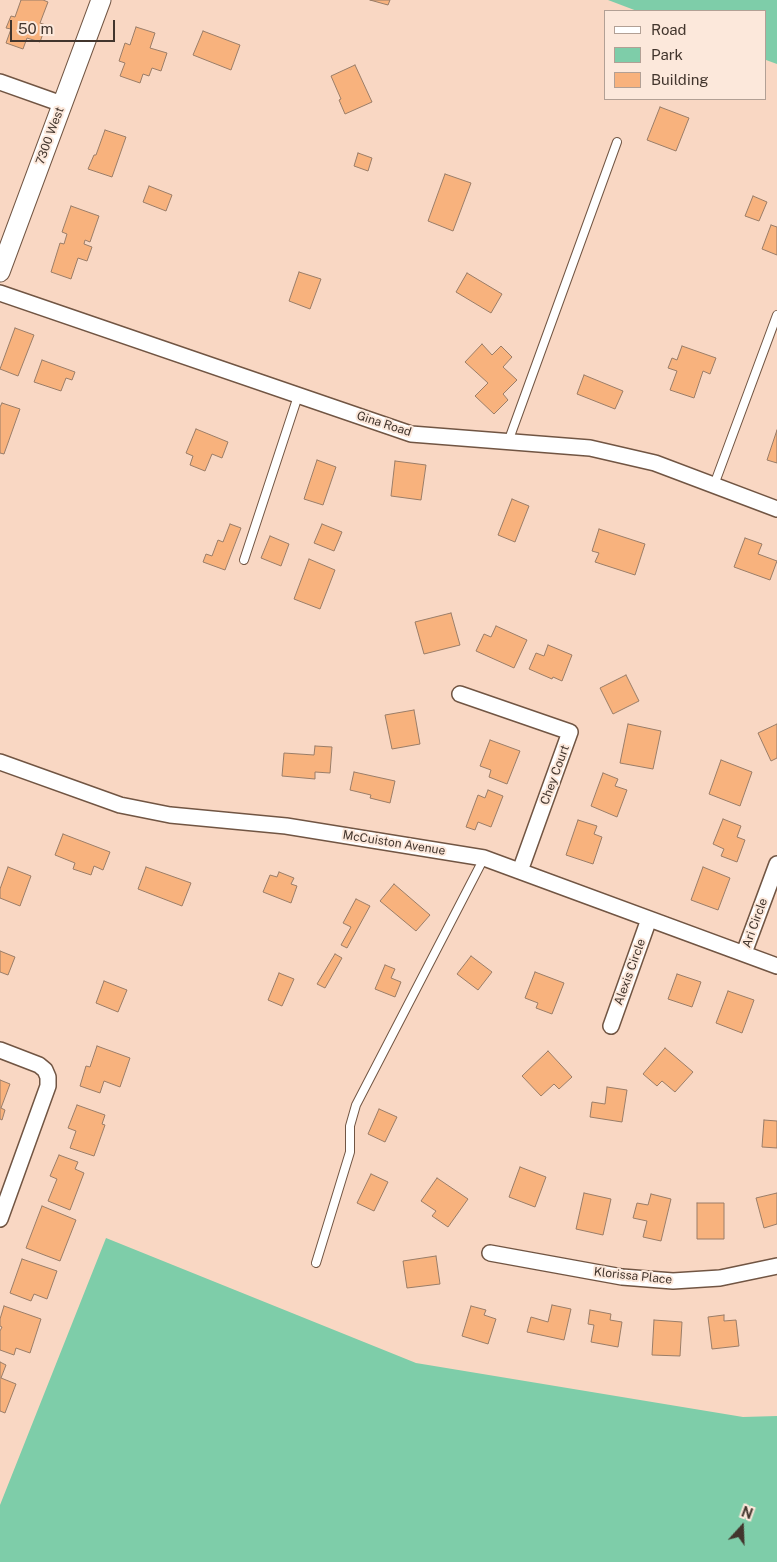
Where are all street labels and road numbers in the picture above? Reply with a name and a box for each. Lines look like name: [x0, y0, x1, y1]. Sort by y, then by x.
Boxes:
street label: 7300 West: [33, 105, 67, 167]
street label: Gina Road: [355, 408, 413, 440]
street label: Chey Court: [538, 743, 572, 807]
street label: McCuiston Avenue: [342, 828, 446, 858]
street label: Ari Circle: [739, 896, 771, 950]
street label: Alexis Circle: [611, 937, 649, 1007]
street label: Klorissa Place: [593, 1265, 673, 1287]

